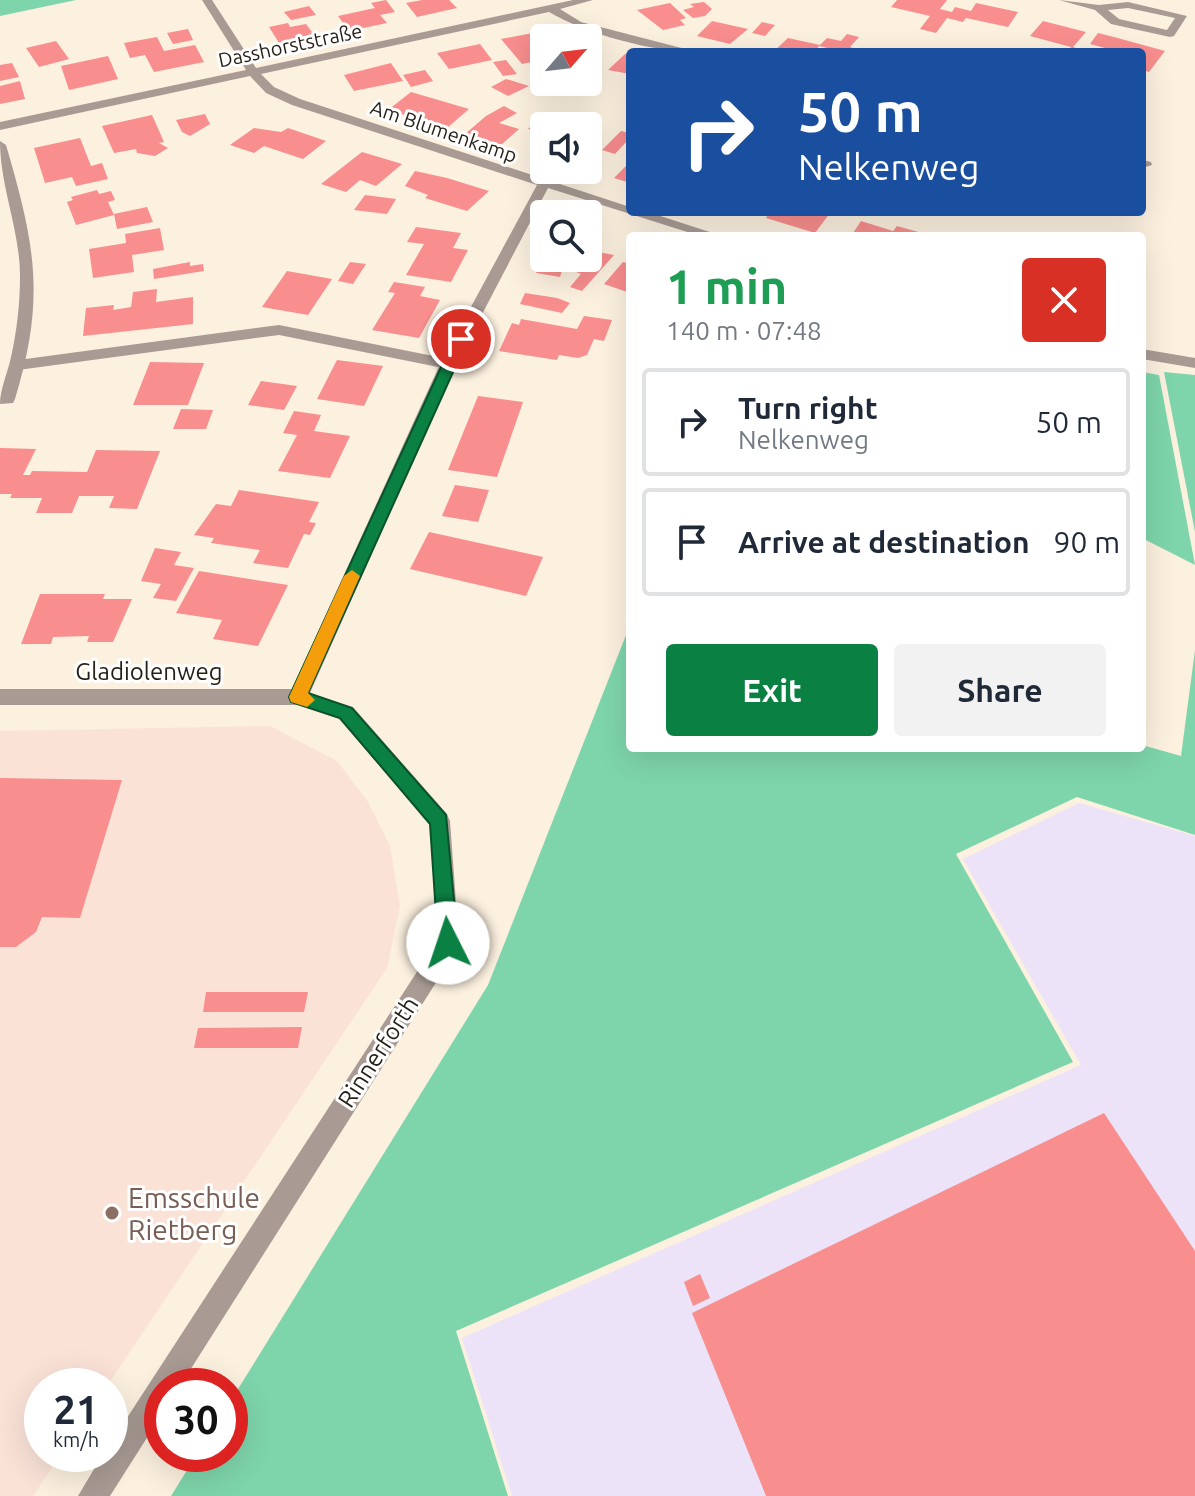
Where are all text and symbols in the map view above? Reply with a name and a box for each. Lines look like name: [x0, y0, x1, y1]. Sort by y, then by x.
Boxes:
street label: Dasshorststraße: [216, 19, 364, 71]
north arrow: [530, 24, 602, 96]
map controls: [530, 24, 602, 272]
icon: right: [666, 80, 770, 184]
text: 50 m: [798, 80, 923, 143]
street label: Am Blumenkamp: [368, 95, 520, 167]
button: sound: [530, 112, 602, 184]
text: Nelkenweg: [798, 146, 979, 187]
button: search: [530, 200, 602, 272]
button: close: [1022, 258, 1106, 342]
text: 1 min: [666, 259, 787, 313]
pin: [427, 305, 495, 373]
text: 140 m · 07:48: [666, 316, 822, 345]
icon: arrive: [439, 317, 483, 361]
text: Turn right: [738, 391, 878, 425]
icon: right: [670, 400, 714, 444]
text: 50 m: [1035, 405, 1102, 439]
text: Nelkenweg: [738, 425, 869, 454]
icon: arrive: [670, 520, 714, 564]
text: Arrive at destination: [738, 525, 1030, 559]
text: 90 m: [1054, 525, 1120, 559]
button: Exit: [666, 644, 878, 736]
button: Share: [894, 644, 1106, 736]
street label: Gladiolenweg: [75, 658, 223, 685]
position arrow: [406, 901, 490, 985]
street label: Rinnerforth: [332, 992, 424, 1112]
place label: Emsschule Rietberg: [128, 1182, 260, 1245]
marker: Emsschule Rietberg: [103, 1204, 121, 1222]
speed limit sign: 30: [144, 1368, 248, 1472]
text: 21: [53, 1387, 99, 1432]
text: km/h: [53, 1428, 99, 1451]

